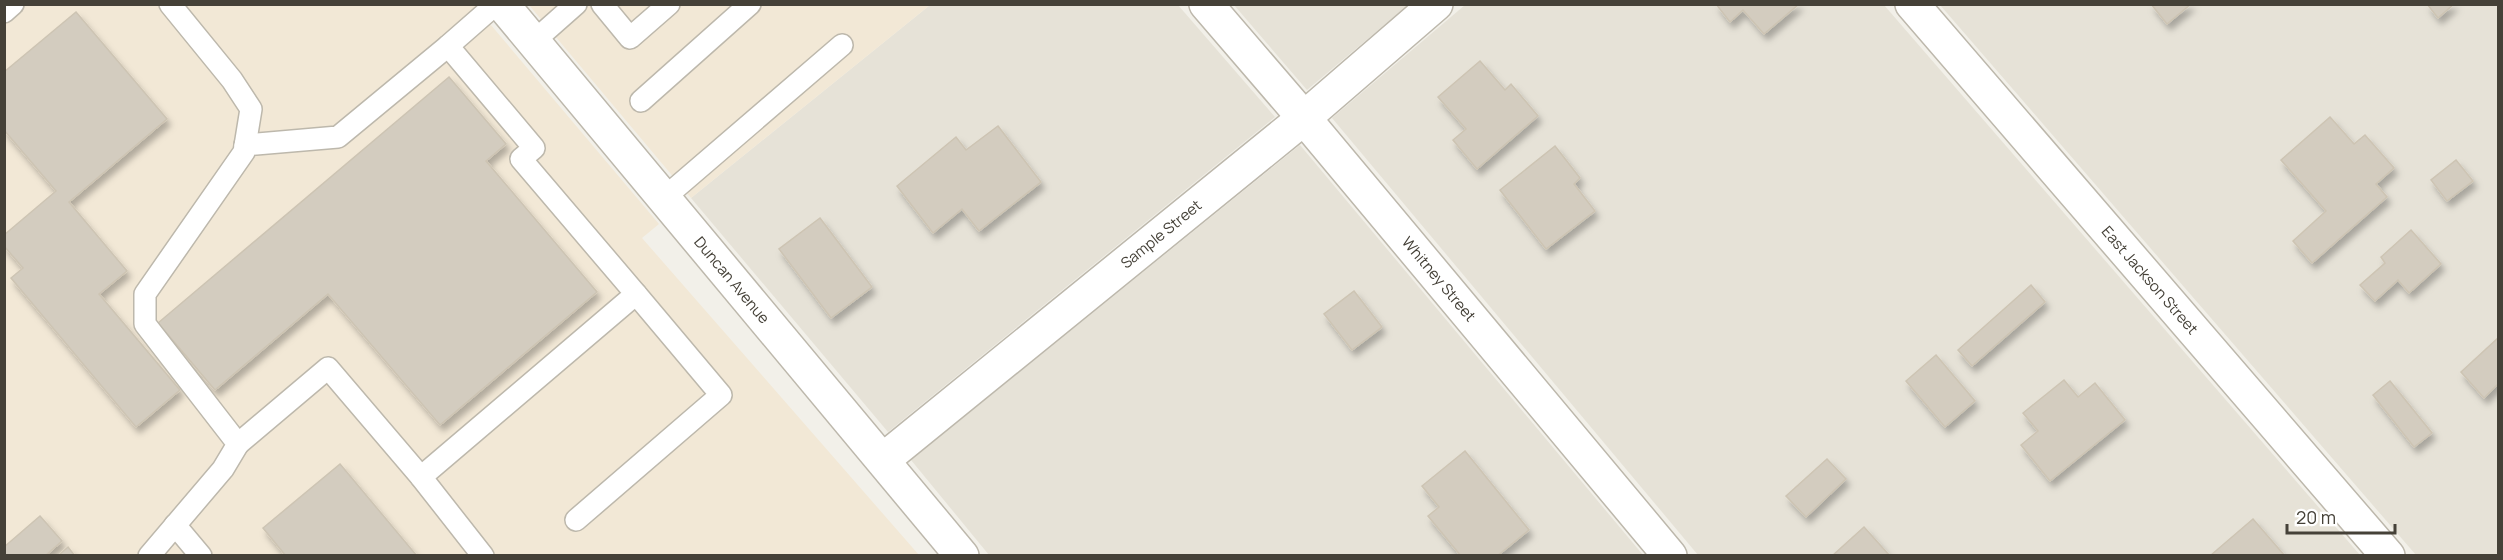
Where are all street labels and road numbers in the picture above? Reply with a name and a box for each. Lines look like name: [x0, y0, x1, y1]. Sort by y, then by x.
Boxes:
street label: Sample Street: [1116, 195, 1206, 273]
street label: East Jackson Street: [2097, 221, 2203, 339]
street label: Duncan Avenue: [689, 232, 775, 328]
street label: Whitney Street: [1397, 232, 1481, 326]

